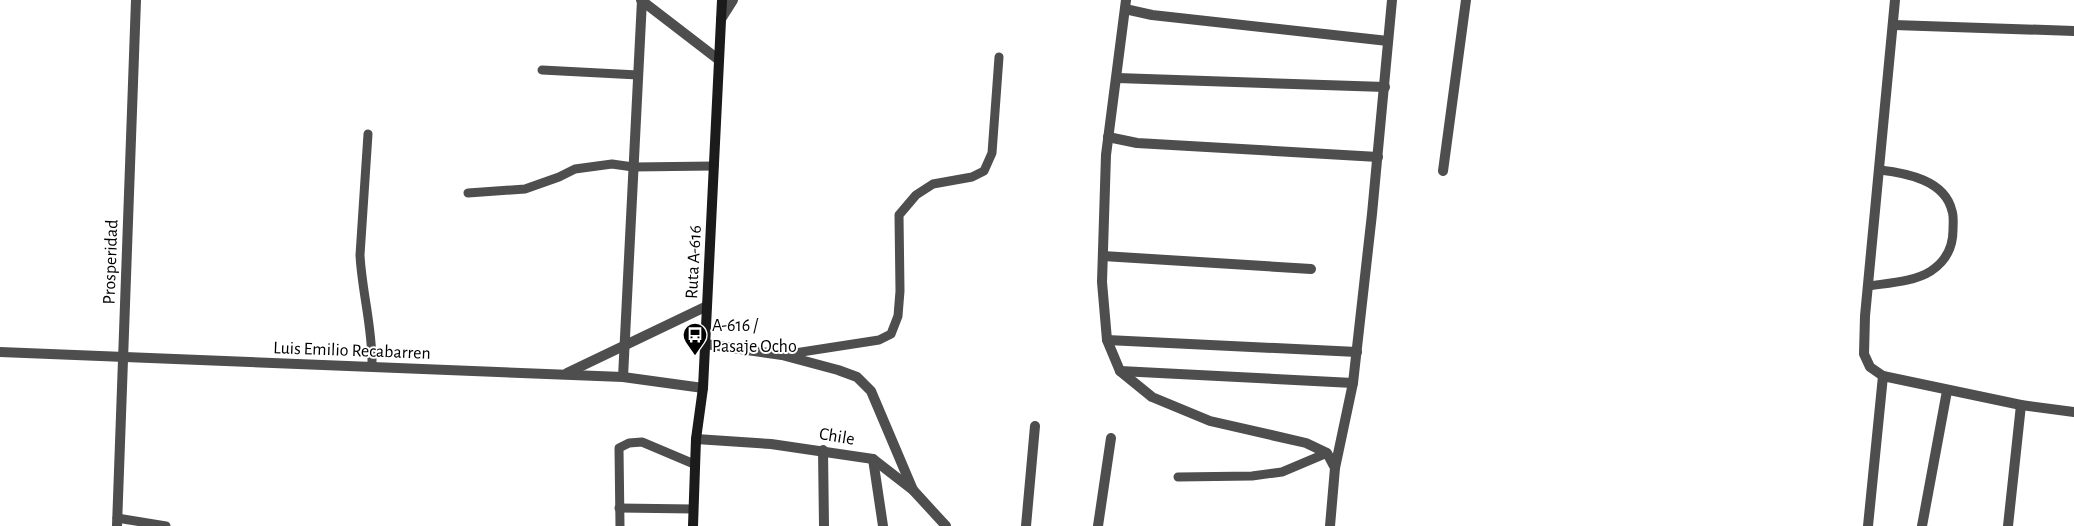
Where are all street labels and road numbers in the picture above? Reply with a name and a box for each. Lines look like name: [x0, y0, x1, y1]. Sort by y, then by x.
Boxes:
street label: Prosperidad: [101, 219, 121, 305]
street label: Ruta A-616: [683, 225, 705, 299]
street label: Luis Emilio Recabarren: [273, 339, 431, 363]
street label: Chile: [818, 425, 856, 449]

